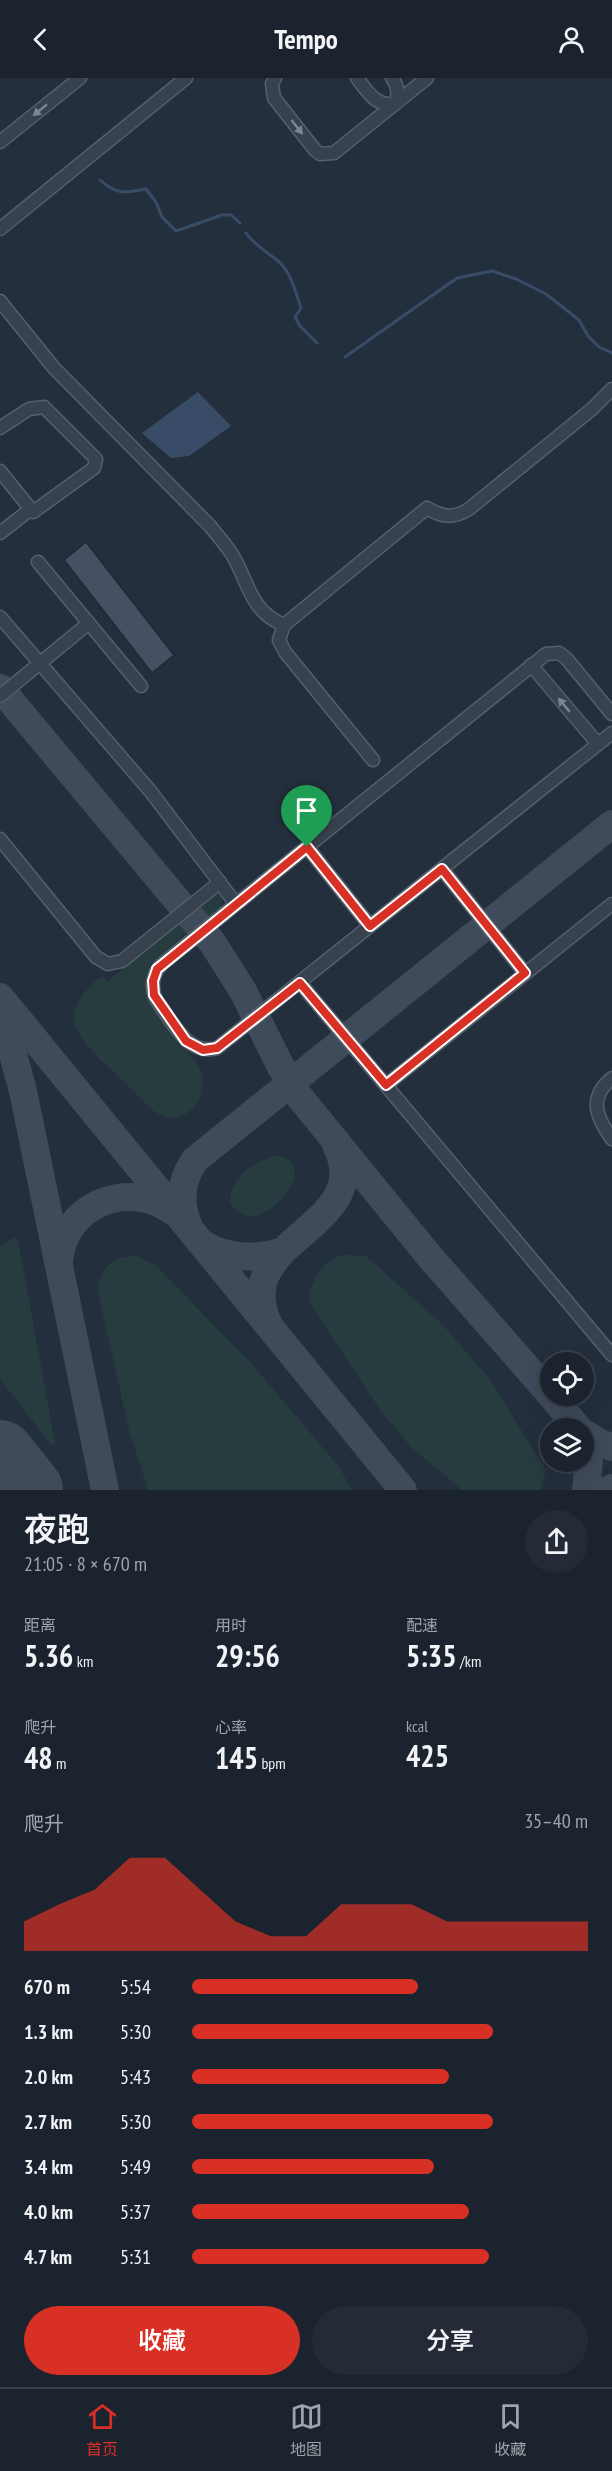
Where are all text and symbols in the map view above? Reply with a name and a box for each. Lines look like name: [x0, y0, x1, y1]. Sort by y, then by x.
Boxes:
text: Tempo: [274, 22, 338, 56]
icon: back: [24, 23, 57, 56]
icon: person: [555, 23, 588, 56]
one-way arrow: [32, 104, 48, 117]
one-way arrow: [291, 119, 304, 135]
one-way arrow: [558, 697, 571, 713]
pin: [281, 785, 332, 847]
icon: arrive: [290, 794, 323, 827]
map controls: [540, 1352, 594, 1472]
button: locate: [540, 1352, 594, 1406]
button: layers: [540, 1418, 594, 1472]
text: 夜跑: [24, 1507, 90, 1550]
button: share: [525, 1510, 588, 1573]
text: 21:05 · 8 × 670 m: [24, 1551, 147, 1577]
text: 距离: [24, 1615, 56, 1635]
text: 用时: [215, 1615, 247, 1635]
text: 配速: [406, 1615, 438, 1635]
text: 5.36: [24, 1636, 73, 1675]
text: 29:56: [215, 1636, 280, 1675]
text: 5:35: [406, 1636, 457, 1675]
text: km: [73, 1651, 93, 1671]
text: /km: [457, 1651, 481, 1671]
text: kcal: [406, 1716, 428, 1736]
text: 爬升: [24, 1717, 56, 1737]
text: 心率: [215, 1717, 247, 1737]
text: 425: [406, 1736, 449, 1775]
text: 48: [24, 1738, 53, 1777]
text: 145: [215, 1738, 258, 1777]
text: m: [53, 1753, 67, 1773]
text: bpm: [258, 1753, 286, 1773]
text: 35–40 m: [524, 1808, 588, 1834]
text: 爬升: [24, 1811, 64, 1837]
text: 670 m: [24, 1974, 70, 2000]
text: 5:54: [120, 1974, 151, 2000]
text: 1.3 km: [24, 2019, 73, 2045]
text: 5:30: [120, 2019, 151, 2045]
text: 2.0 km: [24, 2064, 73, 2090]
text: 5:43: [120, 2064, 151, 2090]
text: 2.7 km: [24, 2109, 72, 2135]
text: 5:30: [120, 2109, 151, 2135]
text: 3.4 km: [24, 2154, 73, 2180]
text: 5:49: [120, 2154, 151, 2180]
text: 4.0 km: [24, 2199, 73, 2225]
text: 5:37: [120, 2199, 151, 2225]
text: 4.7 km: [24, 2244, 72, 2270]
text: 5:31: [120, 2244, 151, 2270]
button: 收藏: [24, 2306, 300, 2375]
button: 分享: [312, 2306, 588, 2375]
tab: 首页: [86, 2400, 119, 2460]
tab: 地图: [290, 2400, 323, 2460]
tab: 收藏: [494, 2400, 527, 2460]

